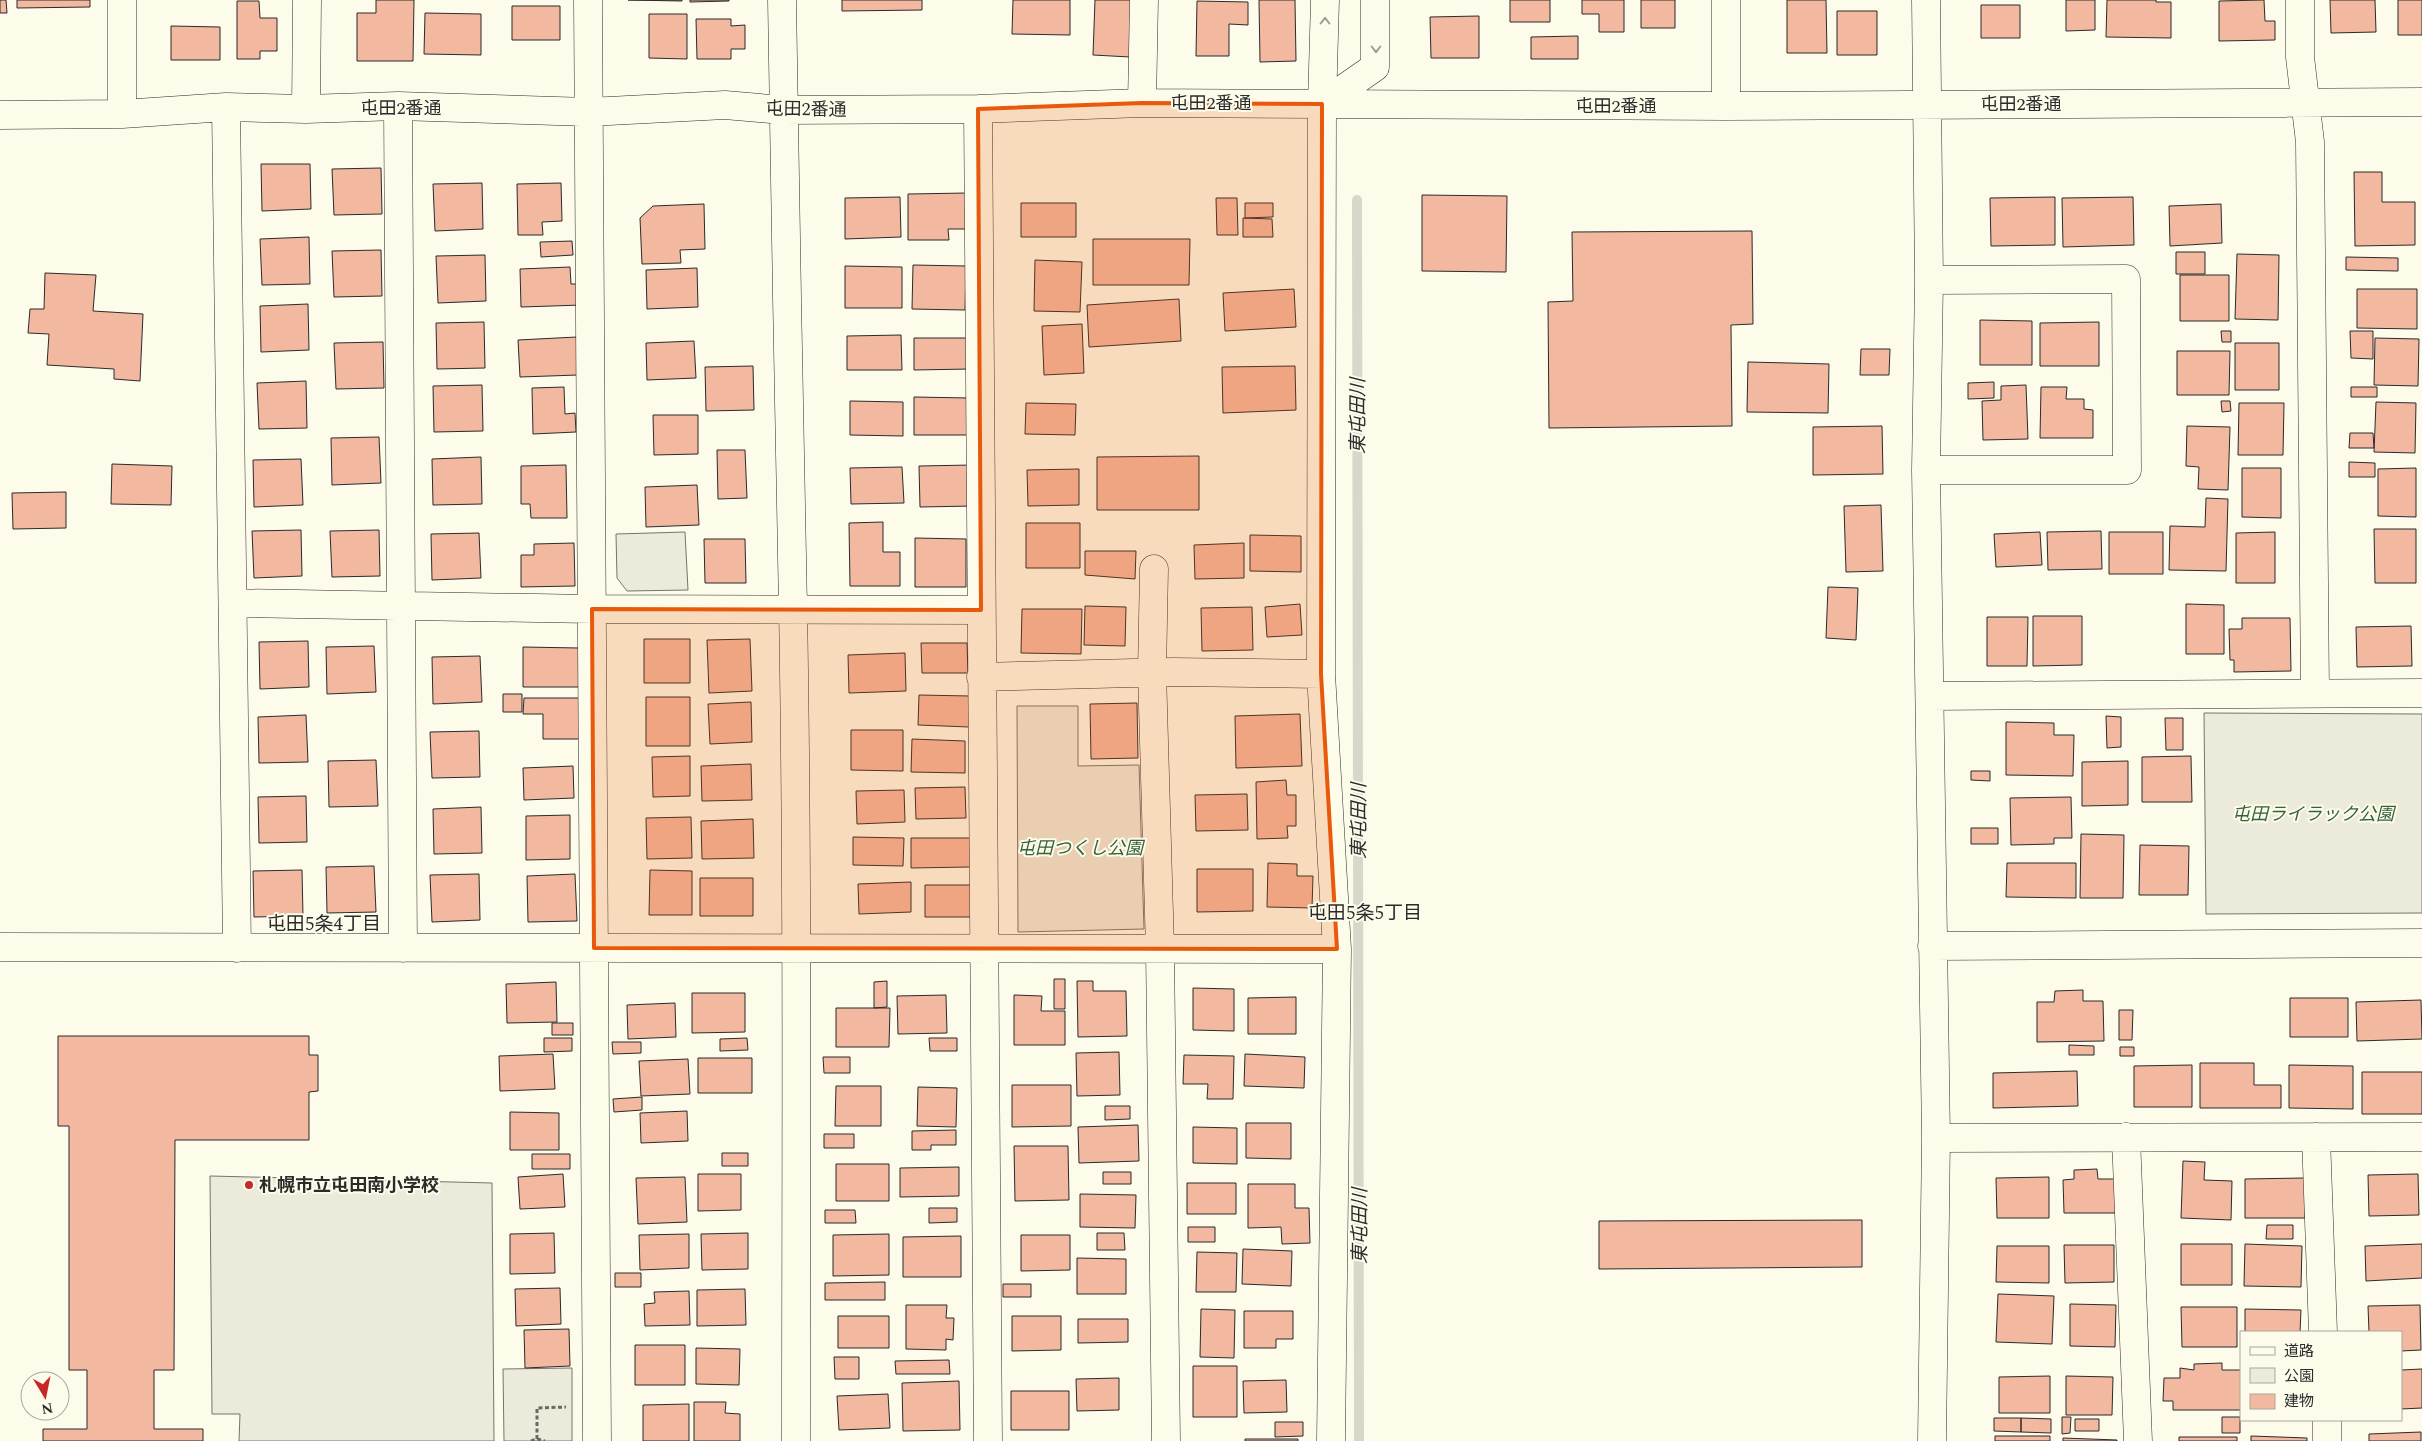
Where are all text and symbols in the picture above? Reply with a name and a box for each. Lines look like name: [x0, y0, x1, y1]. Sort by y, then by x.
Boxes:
one-way arrow: [1320, 16, 1330, 24]
one-way arrow: [1371, 45, 1381, 53]
street label: 屯田2番通: [1171, 90, 1252, 117]
street label: 屯田2番通: [1981, 91, 2062, 118]
street label: 屯田2番通: [1576, 93, 1657, 120]
street label: 屯田2番通: [361, 95, 442, 122]
street label: 屯田2番通: [765, 95, 847, 124]
water label: 東屯田川: [1344, 376, 1373, 454]
water label: 東屯田川: [1345, 781, 1374, 859]
park label: 屯田ライラック公園: [2232, 801, 2397, 828]
park label: 屯田つくし公園: [1017, 835, 1146, 862]
district label: 屯田5条5丁目: [1308, 899, 1422, 928]
district label: 屯田5条4丁目: [267, 910, 381, 939]
place label: 札幌市立屯田南小学校: [259, 1172, 439, 1199]
marker: 札幌市立屯田南小学校: [243, 1179, 255, 1191]
water label: 東屯田川: [1346, 1186, 1375, 1264]
legend: [2240, 1331, 2402, 1421]
text: 道路: [2284, 1340, 2314, 1363]
text: 公園: [2284, 1365, 2314, 1388]
north arrow: [20, 1371, 70, 1421]
text: 建物: [2284, 1390, 2314, 1413]
text: N: [40, 1397, 55, 1420]

